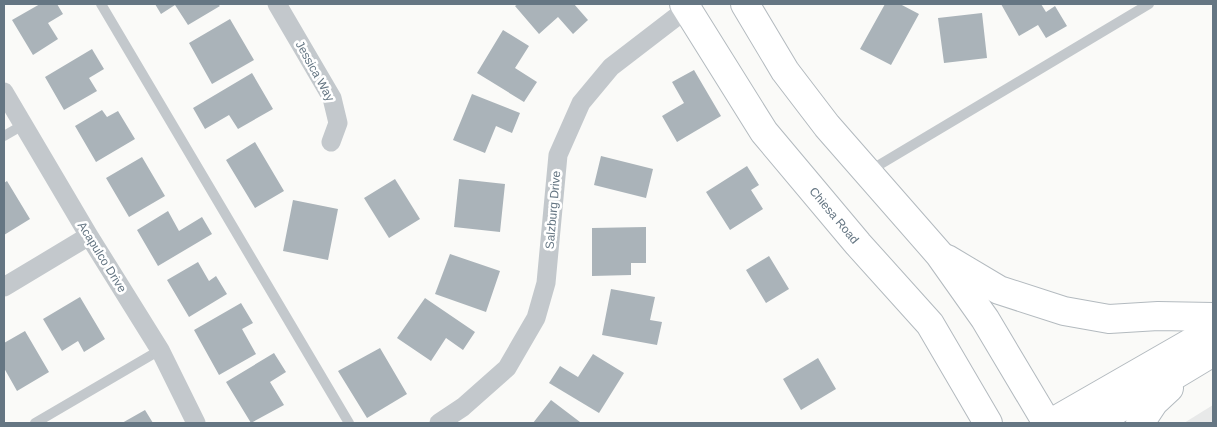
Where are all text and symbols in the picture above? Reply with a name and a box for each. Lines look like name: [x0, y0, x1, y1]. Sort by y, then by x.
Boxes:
street label: Jessica Way: [293, 38, 337, 104]
street label: Salzburg Drive: [543, 170, 563, 250]
street label: Chiesa Road: [806, 184, 862, 247]
street label: Acapulco Drive: [75, 219, 129, 295]

